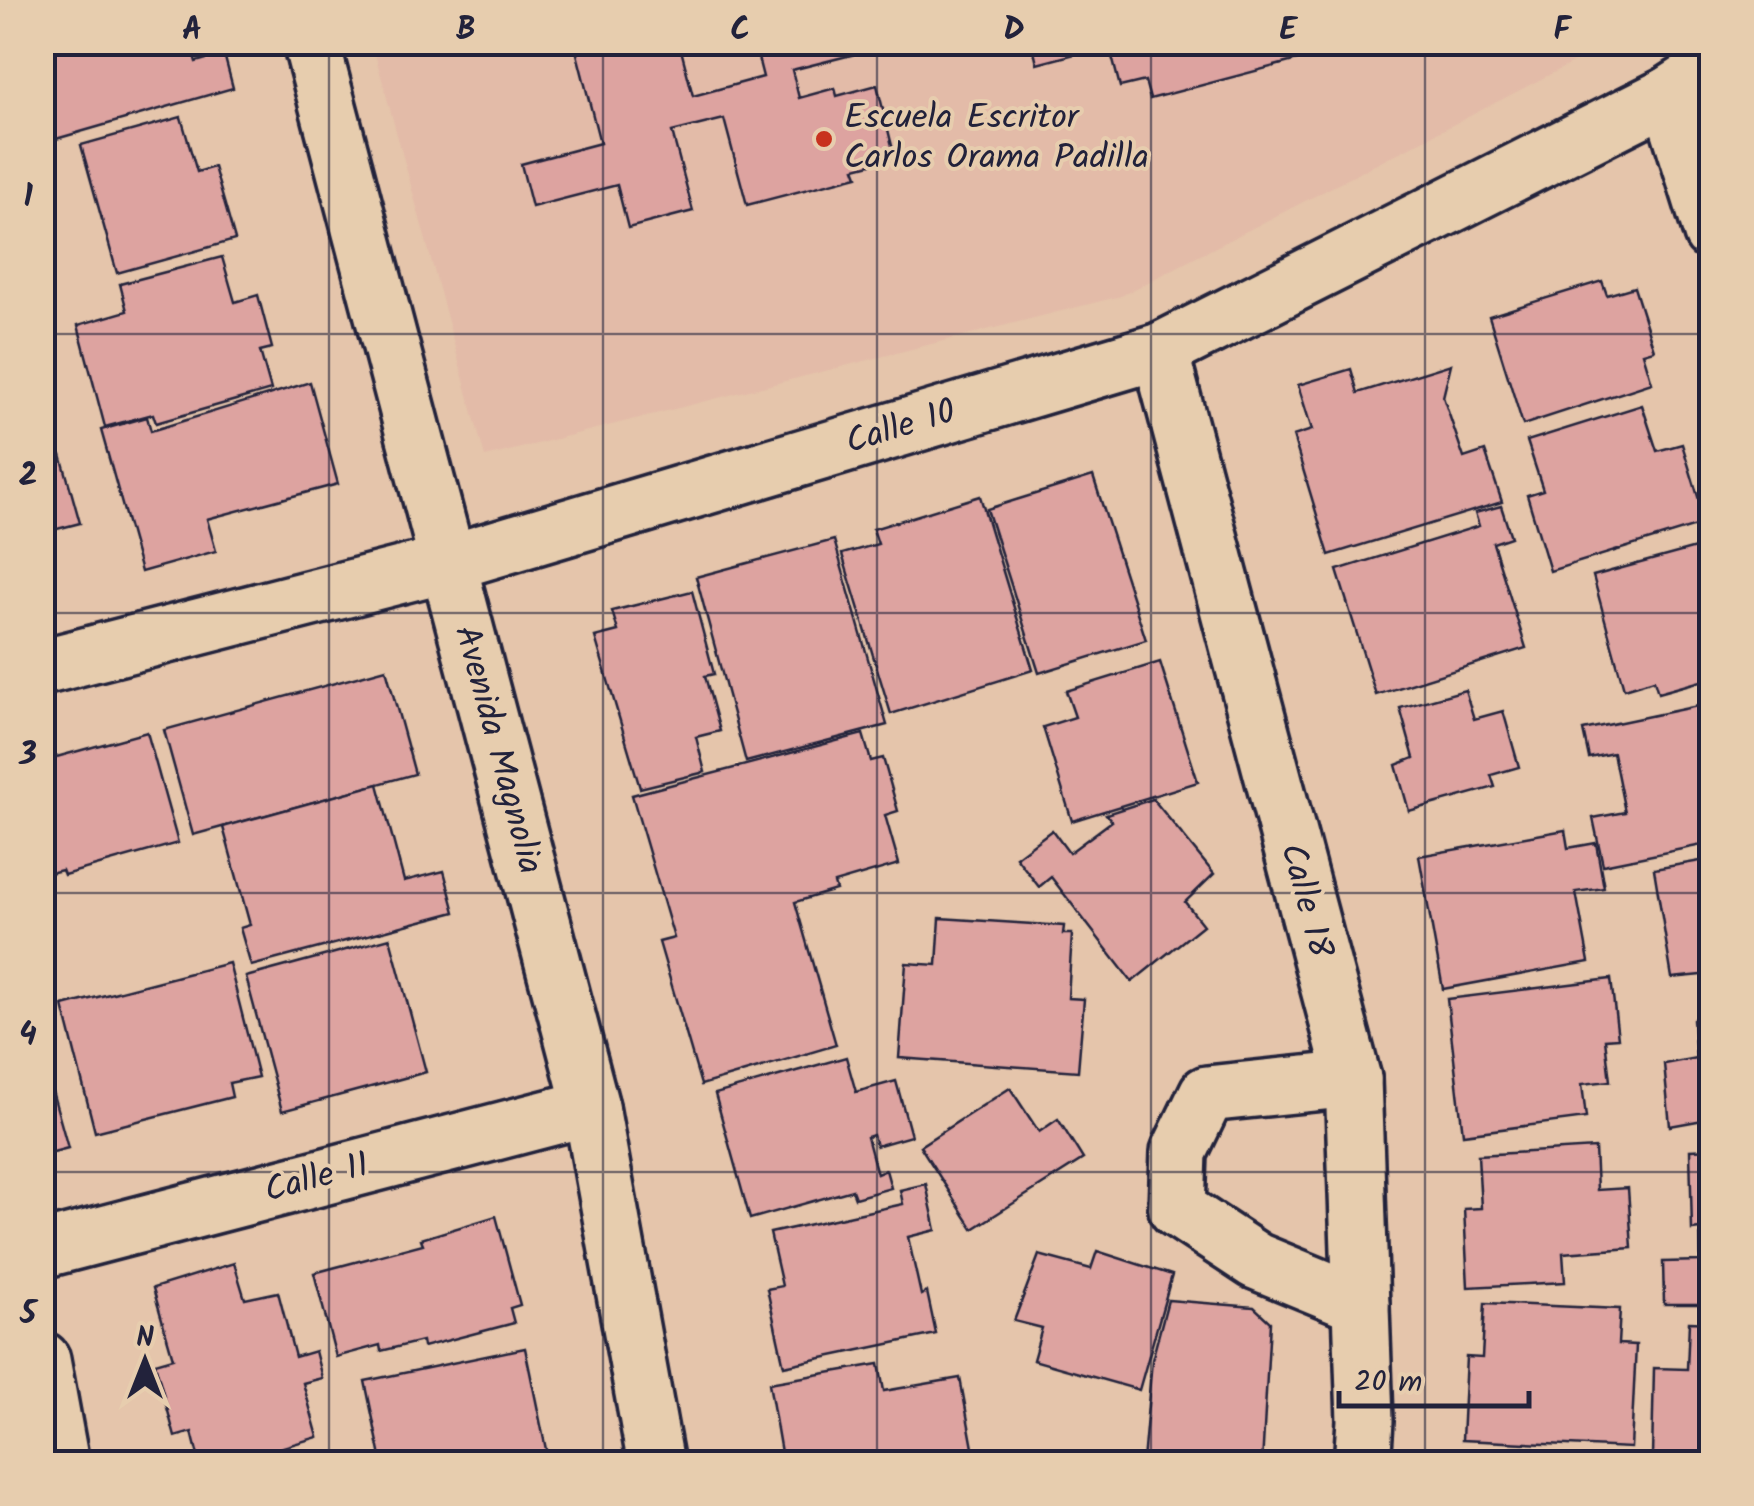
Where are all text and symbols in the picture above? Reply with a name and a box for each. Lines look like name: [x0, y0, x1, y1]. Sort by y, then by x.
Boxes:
text: A: [182, 5, 202, 56]
text: B: [456, 5, 476, 56]
text: C: [730, 5, 750, 56]
text: D: [1003, 5, 1025, 56]
text: E: [1279, 5, 1298, 56]
text: F: [1553, 5, 1572, 56]
place label: Escuela Escritor Carlos Orama Padilla: [844, 91, 1149, 187]
marker: Escuela Escritor Carlos Orama Padilla: [813, 128, 835, 150]
text: 1: [23, 172, 33, 223]
street label: Calle 10: [839, 385, 963, 471]
text: 2: [19, 451, 37, 502]
street label: Avenida Magnolia: [437, 620, 557, 880]
text: 3: [18, 730, 37, 781]
street label: Calle 18: [1263, 838, 1347, 965]
text: 4: [19, 1010, 37, 1061]
street label: Calle 11: [258, 1138, 376, 1220]
text: 5: [19, 1289, 39, 1340]
north arrow: [95, 1311, 195, 1411]
text: N: [136, 1316, 154, 1361]
scale bar: [1339, 1346, 1529, 1408]
text: 20 m: [1354, 1359, 1422, 1407]

